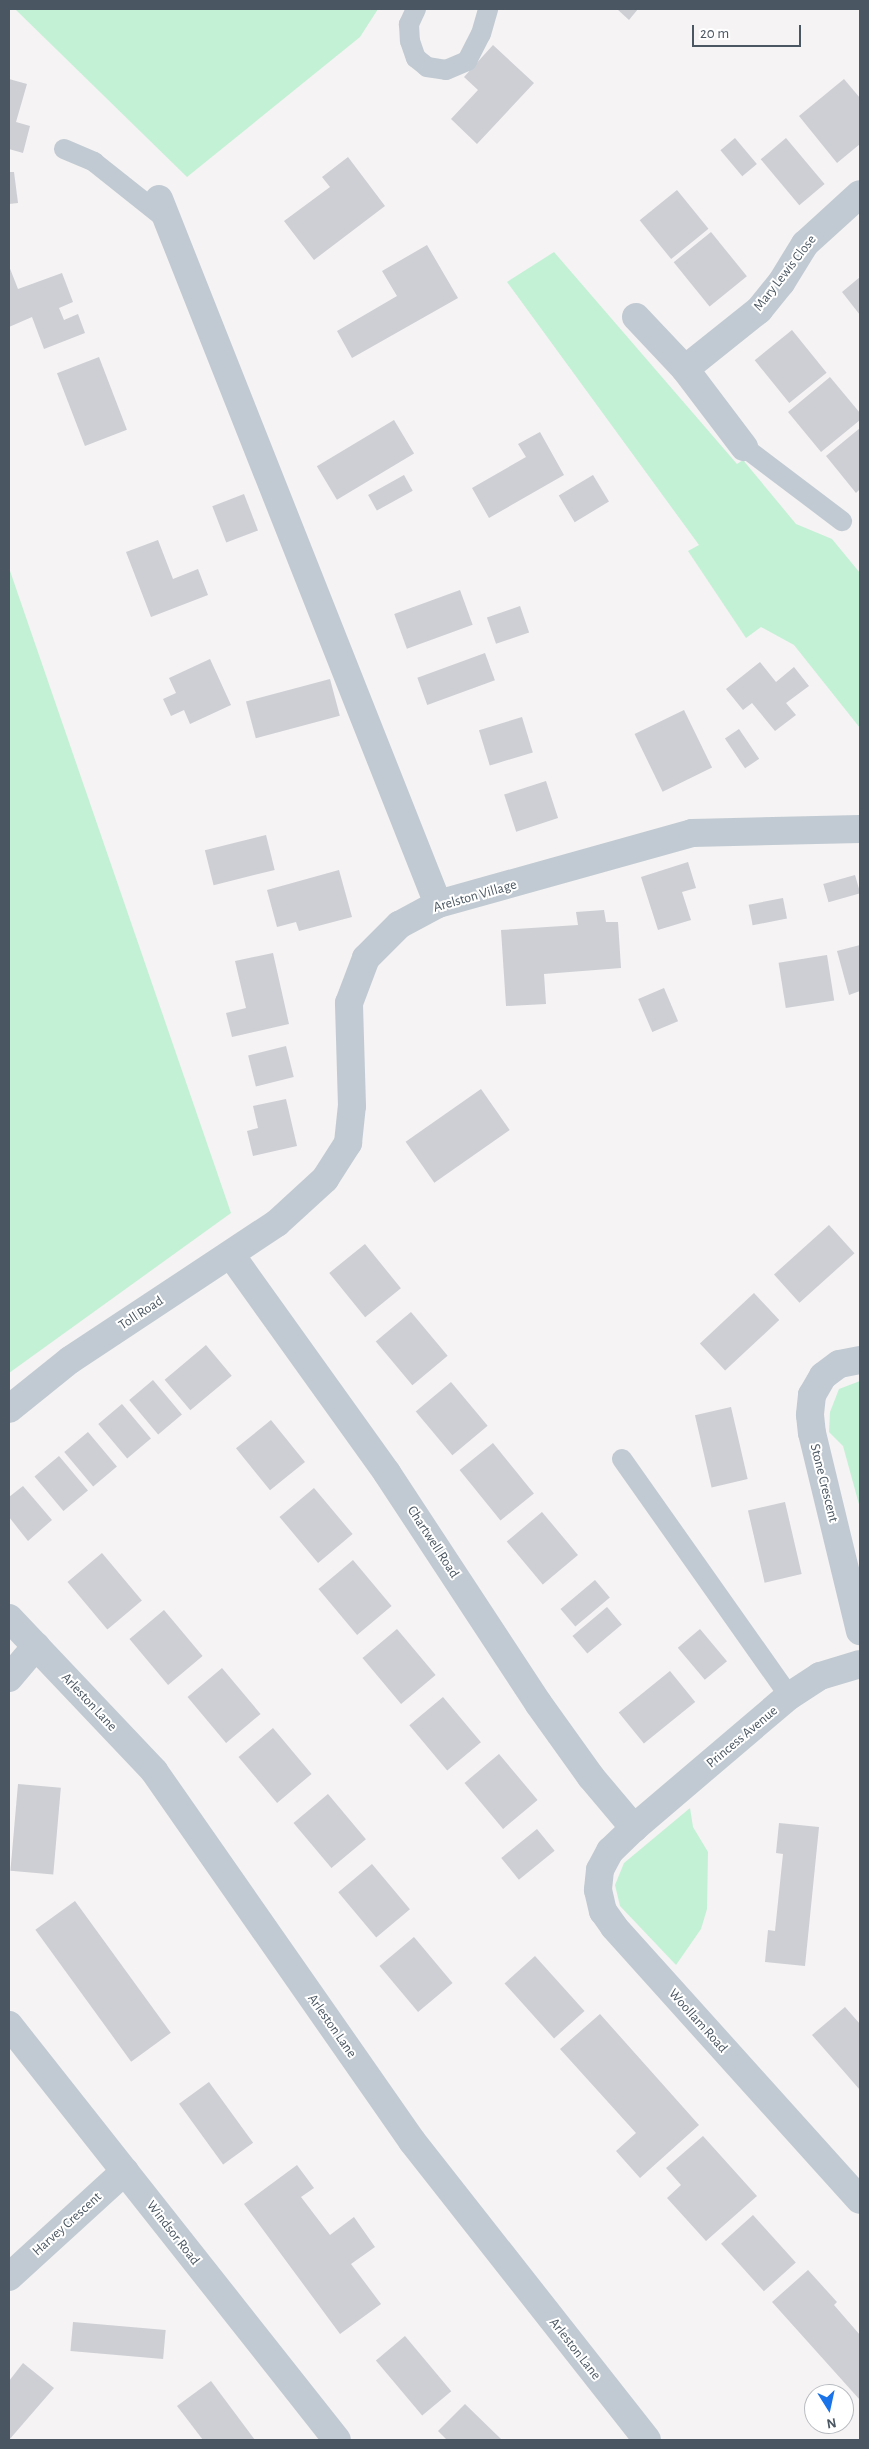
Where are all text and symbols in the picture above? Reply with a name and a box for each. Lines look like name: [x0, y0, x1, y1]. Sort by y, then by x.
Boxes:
scale bar: [694, 15, 803, 47]
text: 20 m: [700, 26, 729, 41]
street label: Mary Lewis Close: [750, 232, 820, 314]
street label: Arelston Village: [431, 876, 519, 916]
street label: Toll Road: [116, 1292, 166, 1334]
street label: Stone Crescent: [806, 1442, 842, 1524]
street label: Chartwell Road: [403, 1503, 463, 1581]
street label: Arleston Lane: [58, 1669, 120, 1735]
street label: Princess Avenue: [703, 1702, 781, 1772]
street label: Woollam Road: [665, 1986, 731, 2056]
street label: Arleston Lane: [304, 1991, 360, 2061]
street label: Harvey Crescent: [29, 2188, 105, 2260]
street label: Windsor Road: [143, 2198, 203, 2268]
street label: Arleston Lane: [546, 2315, 604, 2383]
north arrow: [804, 2384, 854, 2434]
text: N: [825, 2415, 837, 2431]

